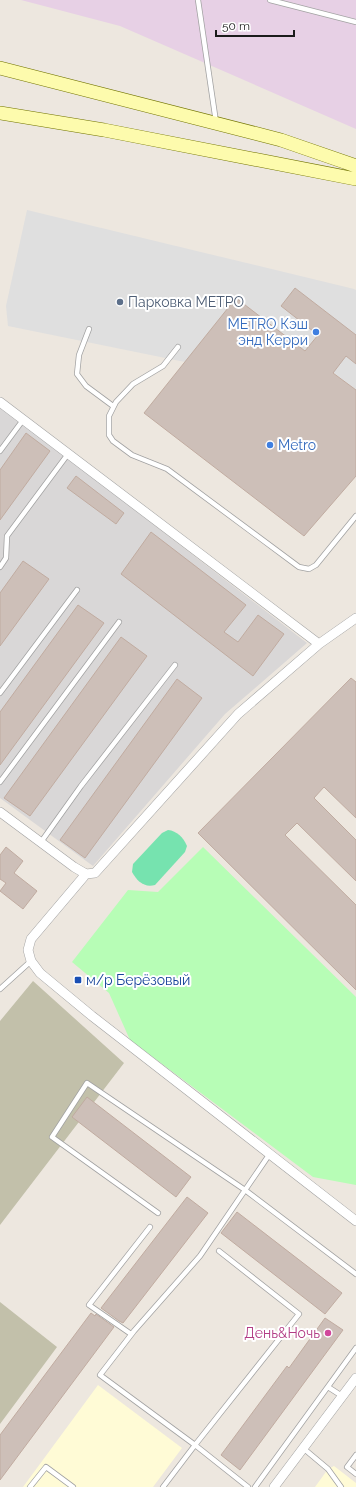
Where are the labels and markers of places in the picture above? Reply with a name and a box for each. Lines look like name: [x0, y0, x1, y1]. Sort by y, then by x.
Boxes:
place label: Парковка МЕТРО: [128, 294, 244, 310]
marker: Парковка МЕТРО: [115, 297, 125, 307]
place label: METRO Кэш энд Керри: [228, 316, 308, 348]
marker: METRO Кэш энд Керри: [311, 327, 321, 337]
place label: Metro: [278, 437, 316, 453]
marker: Metro: [265, 440, 275, 450]
place label: м/р Берёзовый: [86, 972, 190, 988]
marker: м/р Берёзовый: [73, 975, 83, 985]
place label: День&Ночь: [244, 1325, 320, 1341]
marker: День&Ночь: [323, 1328, 333, 1338]

